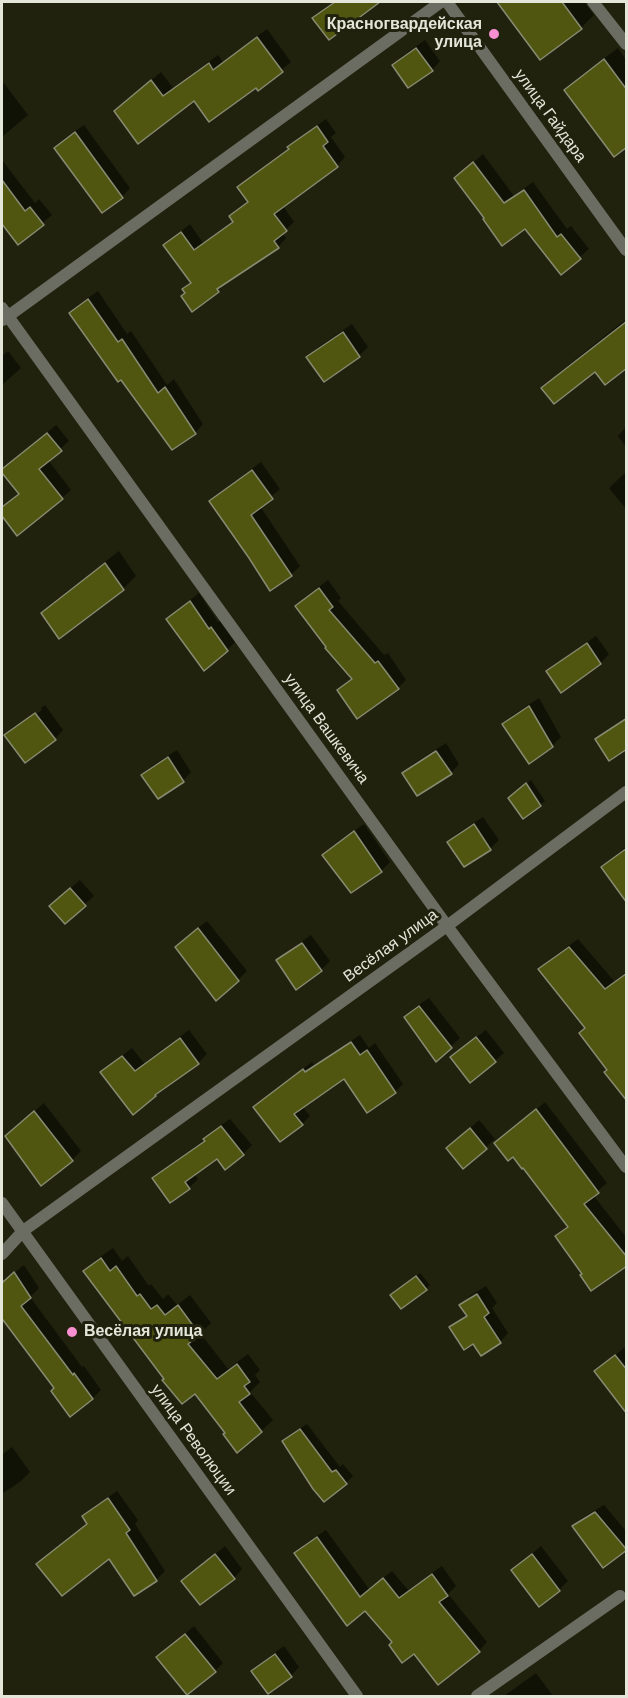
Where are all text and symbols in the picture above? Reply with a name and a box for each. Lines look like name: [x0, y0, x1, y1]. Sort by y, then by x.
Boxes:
place label: Красногвардейская улица: [327, 15, 482, 53]
marker: Красногвардейская улица: [487, 27, 501, 41]
street label: улица Гайдара: [510, 66, 590, 166]
street label: улица Вашкевича: [280, 670, 372, 788]
street label: Весёлая улица: [340, 905, 442, 987]
place label: Весёлая улица: [84, 1322, 202, 1342]
marker: Весёлая улица: [65, 1325, 79, 1339]
street label: улица Революции: [146, 1381, 240, 1499]

